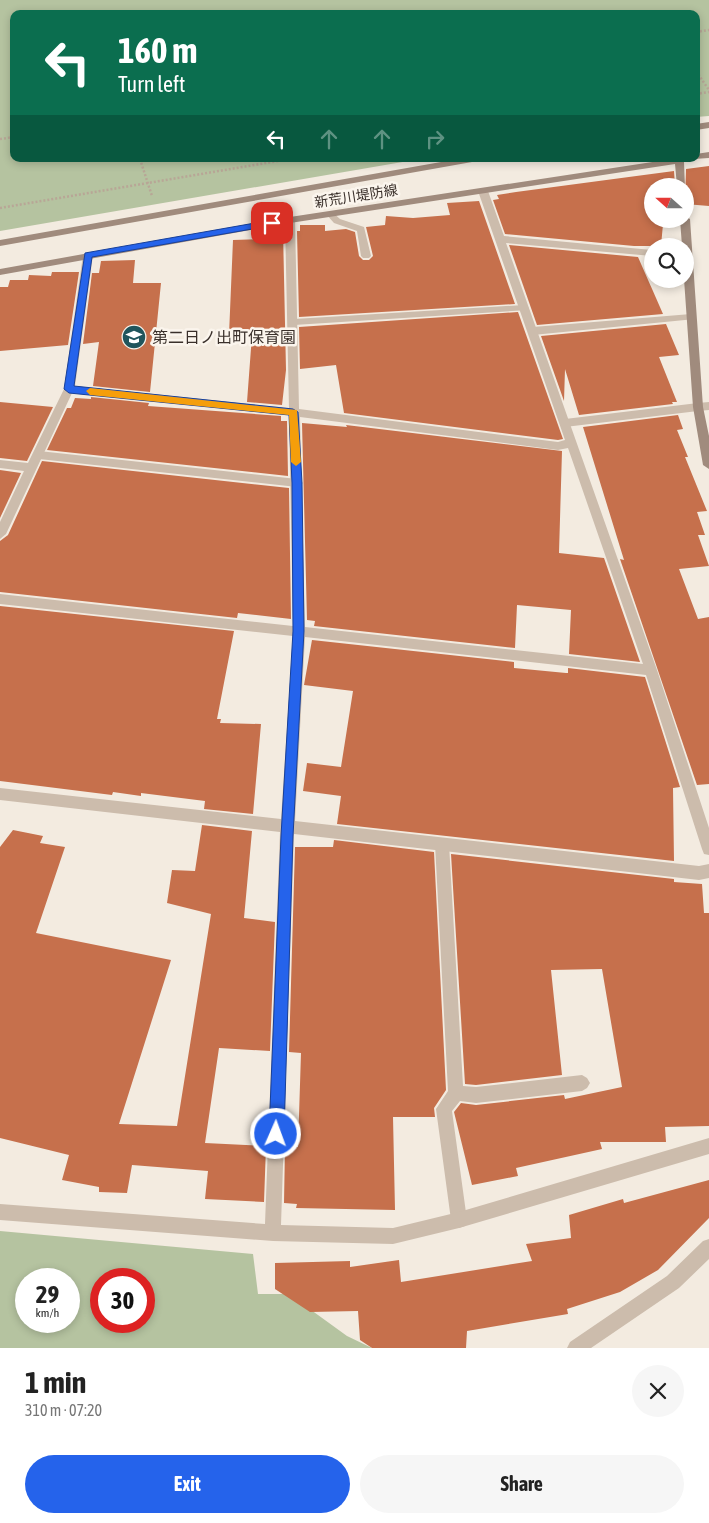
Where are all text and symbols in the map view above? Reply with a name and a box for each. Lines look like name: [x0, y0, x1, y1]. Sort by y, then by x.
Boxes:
icon: left: [35, 30, 100, 95]
text: 160 m: [118, 30, 197, 70]
text: Turn left: [118, 71, 185, 97]
icon: left: [262, 125, 290, 153]
icon: ahead: [315, 125, 343, 153]
icon: ahead: [368, 125, 396, 153]
icon: right: [421, 125, 449, 153]
north arrow: [644, 178, 694, 228]
map controls: [644, 178, 694, 288]
street label: 新荒川堤防線: [313, 182, 399, 210]
pin: [251, 202, 293, 244]
icon: arrive: [258, 209, 286, 237]
button: search: [644, 238, 694, 288]
school or university icon: 第二日ノ出町保育園: [121, 324, 147, 350]
place label: 第二日ノ出町保育園: [152, 328, 296, 346]
position arrow: [249, 1107, 301, 1159]
speed limit sign: 30: [90, 1268, 155, 1333]
text: 29: [36, 1280, 59, 1308]
text: km/h: [36, 1306, 59, 1320]
text: 1 min: [25, 1365, 86, 1399]
button: close: [632, 1365, 684, 1417]
text: 310 m · 07:20: [25, 1401, 102, 1419]
button: Exit: [25, 1455, 350, 1513]
button: Share: [360, 1455, 684, 1513]

